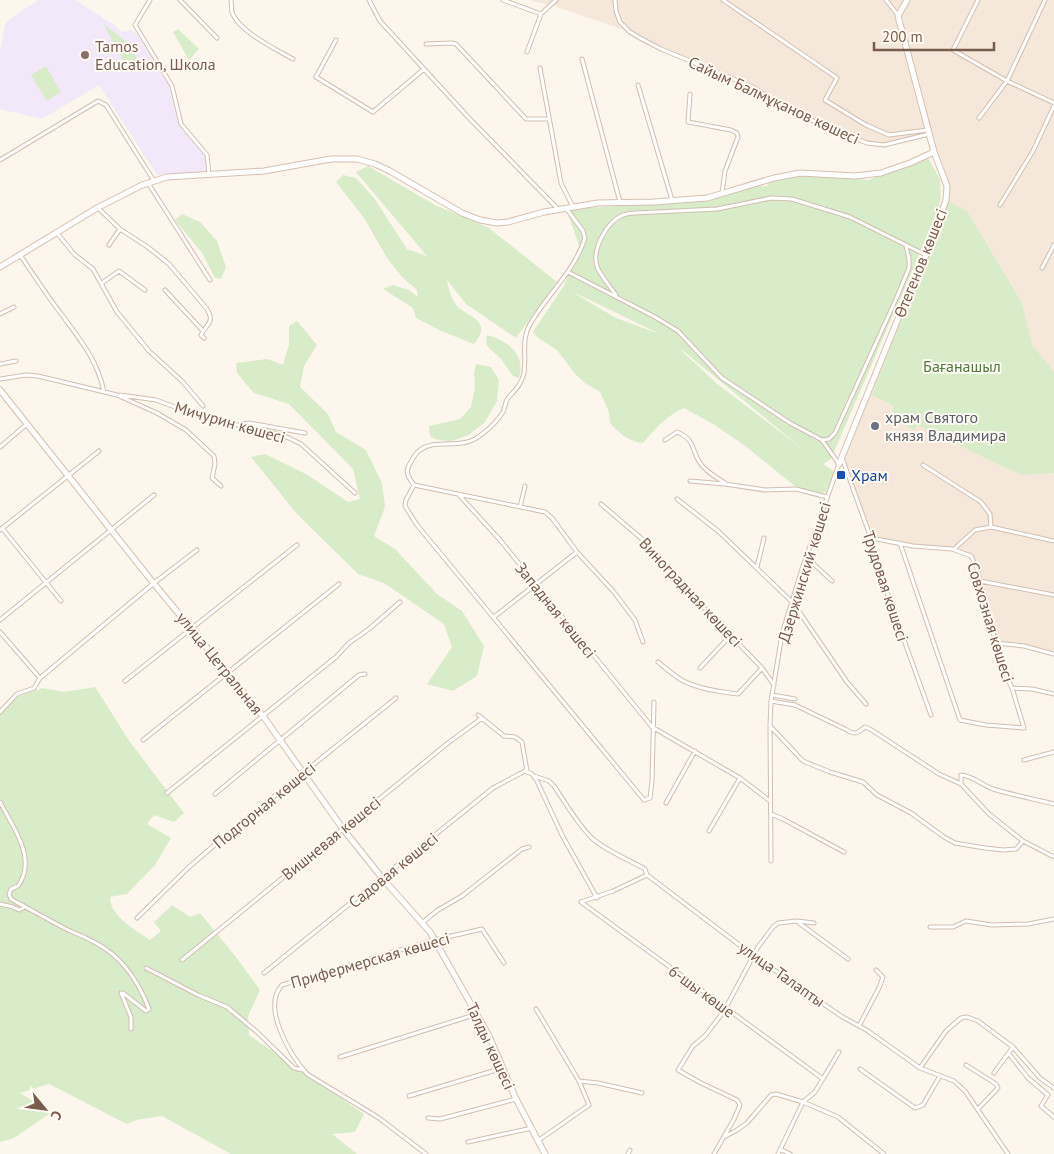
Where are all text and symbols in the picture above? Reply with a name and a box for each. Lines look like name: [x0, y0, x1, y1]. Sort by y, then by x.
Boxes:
scale bar: [874, 20, 994, 52]
text: 200 m: [882, 27, 923, 46]
place label: Tamos Education, Школа: [95, 36, 216, 74]
marker: Tamos Education, Школа: [79, 49, 91, 61]
street label: Сайым Балмұқанов көшесі: [685, 52, 863, 148]
street label: Өтегенов көшесі: [889, 206, 951, 320]
park label: Бағанашыл: [923, 356, 1001, 376]
street label: Мичурин көшесі: [172, 397, 288, 447]
place label: храм Святого князя Владимира: [885, 407, 1006, 445]
marker: храм Святого князя Владимира: [869, 420, 881, 432]
place label: Храм: [851, 465, 888, 485]
marker: Храм: [835, 469, 847, 481]
street label: Дзержинский көшесі: [773, 499, 835, 645]
street label: Трудовая көшесі: [859, 528, 913, 644]
street label: Виноградная көшесі: [635, 533, 747, 651]
street label: Западная көшесі: [511, 558, 601, 662]
street label: Совхозная көшесі: [963, 560, 1019, 684]
street label: улица Цетральная: [172, 608, 268, 718]
street label: Подгорная көшесі: [209, 757, 319, 853]
street label: Вишневая көшесі: [277, 792, 385, 884]
street label: Садовая көшесі: [344, 828, 442, 912]
street label: Прифермерская көшесі: [288, 928, 452, 992]
street label: улица Талапты: [735, 937, 829, 1011]
street label: 6-шы көше: [665, 960, 739, 1022]
street label: Талды көшесі: [462, 999, 520, 1093]
north arrow: [20, 1084, 70, 1134]
text: С: [47, 1108, 66, 1123]

